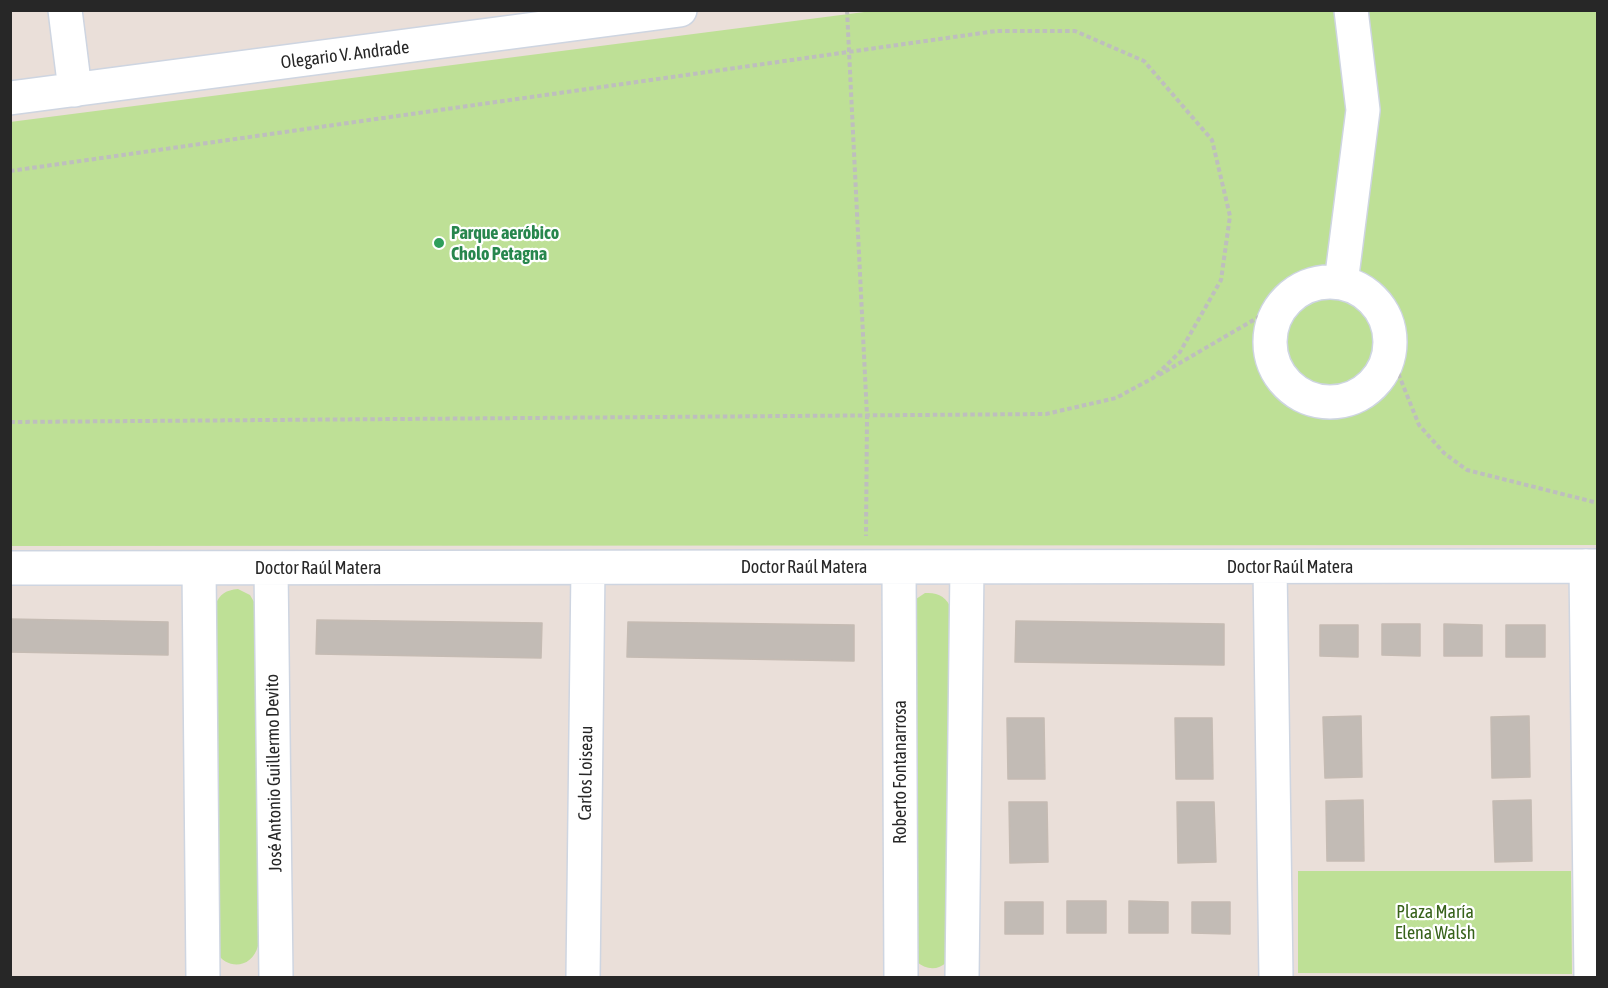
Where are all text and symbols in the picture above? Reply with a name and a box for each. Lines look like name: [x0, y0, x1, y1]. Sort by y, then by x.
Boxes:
street label: Olegario V. Andrade: [280, 36, 410, 74]
place label: Parque aeróbico Cholo Petagna: [451, 222, 559, 264]
marker: Parque aeróbico Cholo Petagna: [432, 236, 446, 250]
street label: Doctor Raúl Matera: [741, 556, 867, 578]
street label: Doctor Raúl Matera: [1227, 556, 1353, 578]
street label: Doctor Raúl Matera: [255, 557, 381, 579]
street label: José Antonio Guillermo Devito: [261, 674, 287, 872]
street label: Roberto Fontanarrosa: [889, 700, 911, 844]
street label: Carlos Loiseau: [574, 725, 598, 821]
park label: Plaza María Elena Walsh: [1395, 901, 1475, 944]

